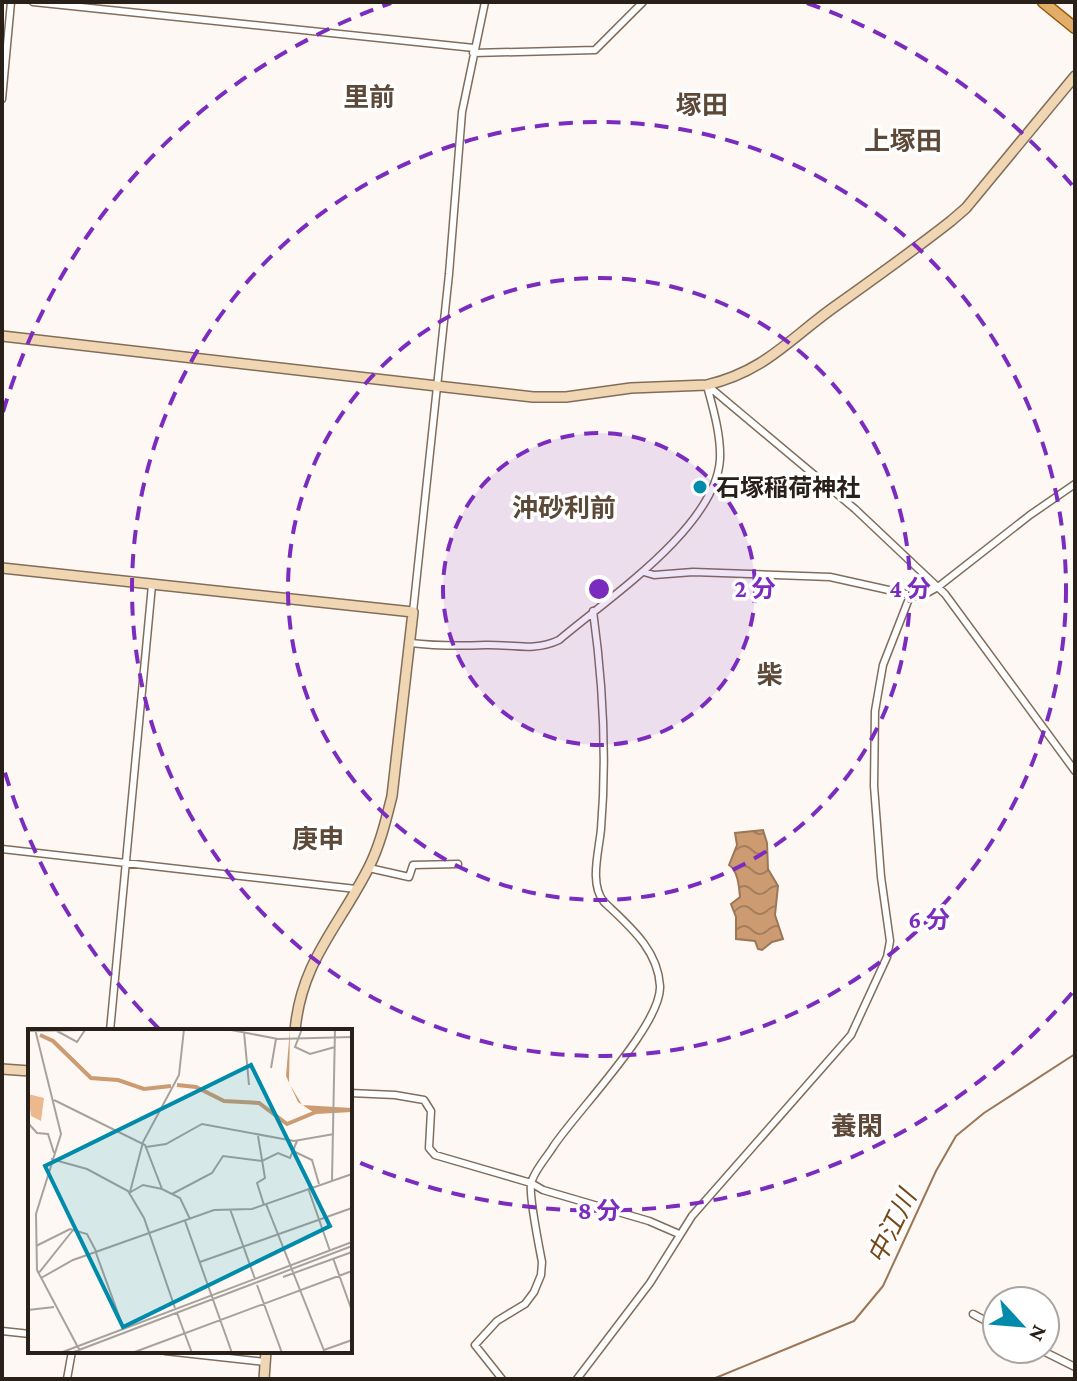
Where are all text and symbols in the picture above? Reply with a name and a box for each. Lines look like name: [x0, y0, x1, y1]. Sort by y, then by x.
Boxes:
district label: 里前: [343, 83, 395, 112]
district label: 塚田: [676, 91, 728, 120]
district label: 上塚田: [864, 127, 942, 156]
place label: 石塚稲荷神社: [716, 474, 860, 501]
marker: 石塚稲荷神社: [691, 478, 709, 496]
district label: 沖砂利前: [512, 494, 616, 523]
centre of rings: [585, 575, 613, 603]
text: 2 分: [735, 575, 775, 602]
text: 4 分: [889, 575, 931, 602]
district label: 柴: [757, 661, 783, 690]
district label: 庚申: [292, 825, 344, 854]
text: 6 分: [908, 906, 950, 933]
inset map: [28, 1029, 352, 1353]
district label: 養閑: [831, 1112, 883, 1141]
water label: 中江川: [862, 1183, 923, 1268]
text: 8 分: [578, 1197, 620, 1224]
north arrow: [981, 1285, 1061, 1365]
text: N: [1024, 1321, 1053, 1346]

